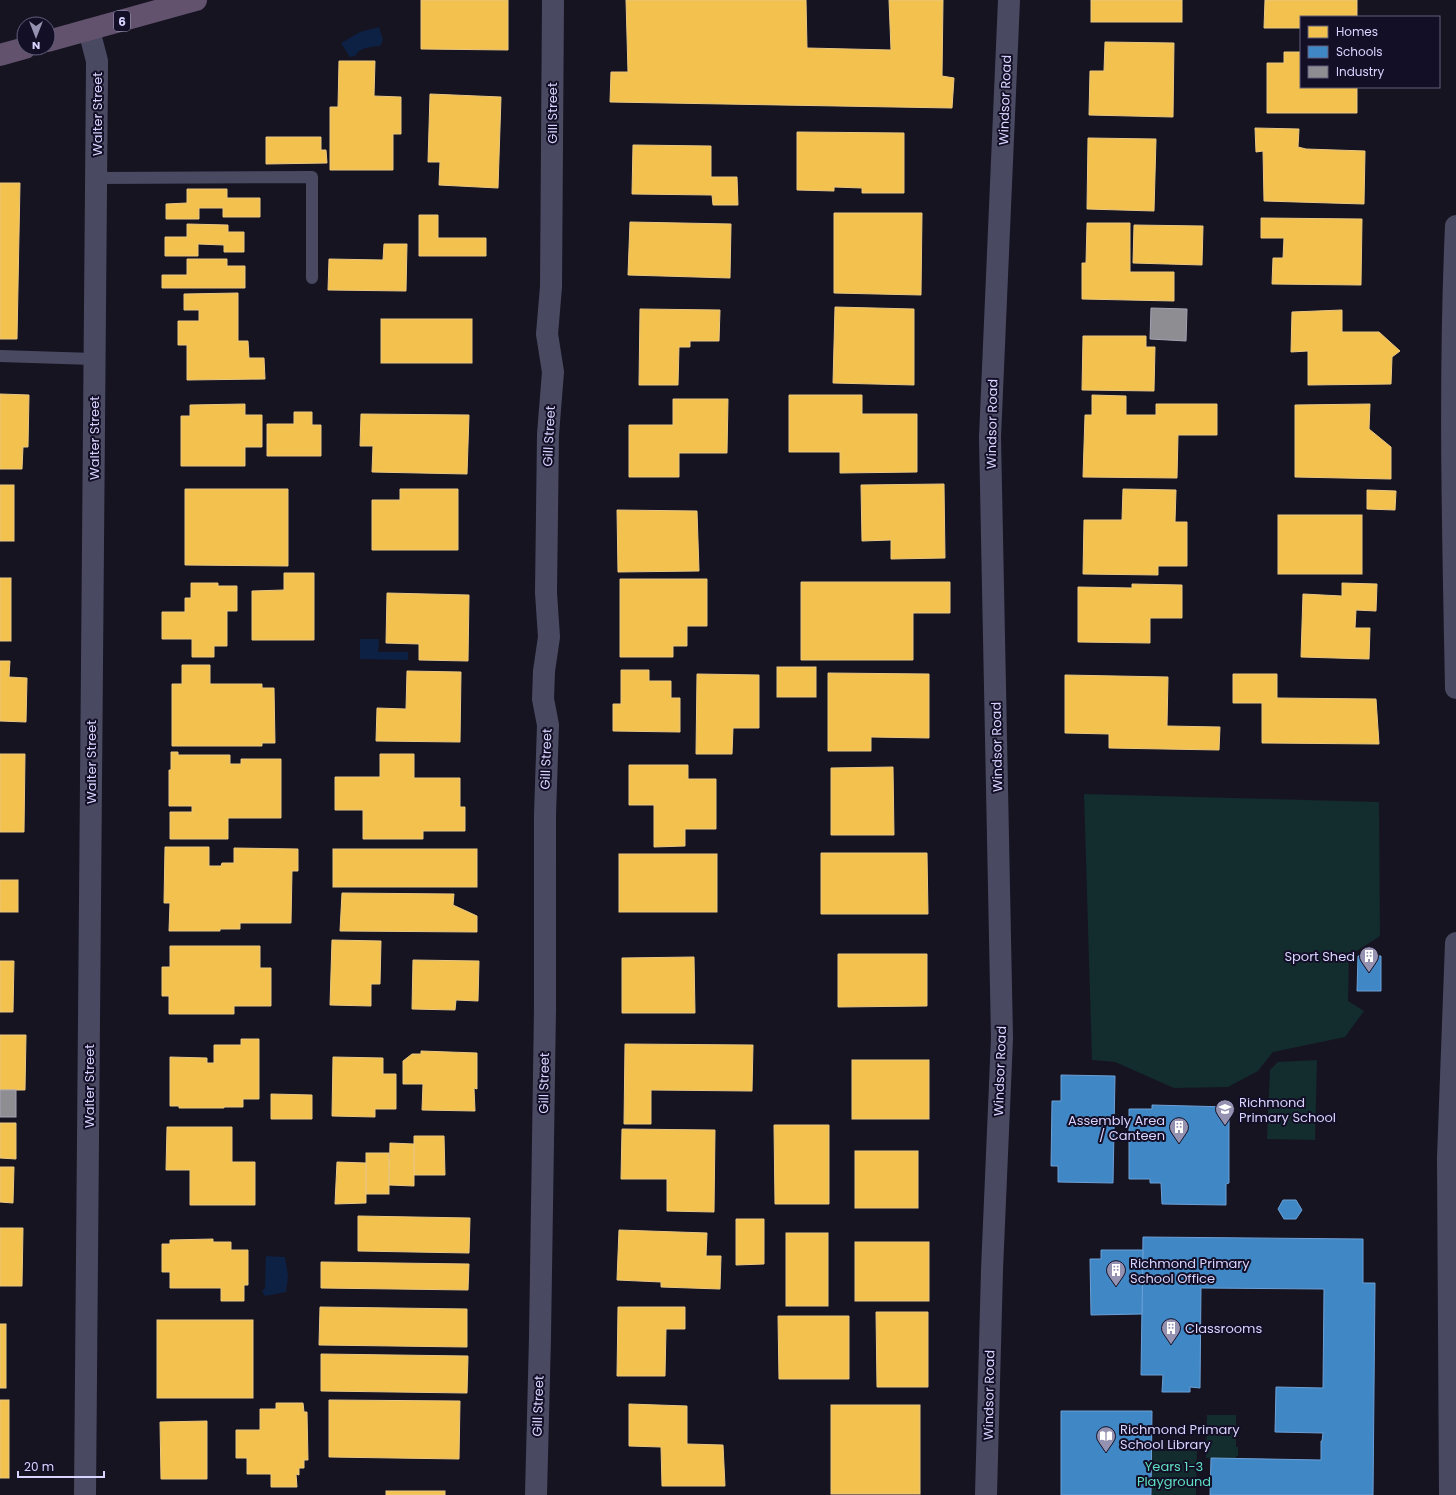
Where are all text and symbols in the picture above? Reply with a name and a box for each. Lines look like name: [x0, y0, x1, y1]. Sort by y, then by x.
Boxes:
road number: 6: [114, 11, 130, 31]
north arrow: [16, 16, 56, 56]
legend: [1300, 16, 1440, 88]
text: Homes: [1336, 23, 1378, 40]
text: N: [32, 38, 40, 54]
text: Schools: [1336, 43, 1383, 60]
street label: Windsor Road: [994, 55, 1016, 145]
text: Industry: [1336, 63, 1385, 80]
street label: Walter Street: [88, 72, 107, 156]
street label: Gill Street: [543, 82, 562, 144]
street label: Windsor Road: [982, 379, 1002, 469]
street label: Walter Street: [85, 396, 104, 480]
street label: Gill Street: [538, 405, 560, 467]
street label: Windsor Road: [987, 702, 1007, 792]
street label: Walter Street: [82, 720, 101, 804]
street label: Gill Street: [535, 728, 557, 790]
building icon: Sport Shed: [1358, 945, 1380, 973]
place label: Sport Shed: [1284, 947, 1355, 966]
street label: Windsor Road: [989, 1026, 1011, 1116]
street label: Walter Street: [80, 1044, 99, 1128]
street label: Gill Street: [534, 1052, 554, 1114]
place label: Richmond Primary School: [1239, 1093, 1336, 1127]
school or university icon: Richmond Primary School: [1214, 1098, 1236, 1126]
place label: Assembly Area / Canteen: [1068, 1111, 1165, 1145]
building icon: Assembly Area / Canteen: [1168, 1116, 1190, 1144]
place label: Richmond Primary School Office: [1130, 1254, 1250, 1288]
building icon: Richmond Primary School Office: [1105, 1259, 1127, 1287]
building icon: Classrooms: [1160, 1317, 1182, 1345]
place label: Classrooms: [1185, 1319, 1262, 1338]
street label: Windsor Road: [979, 1350, 999, 1440]
street label: Gill Street: [527, 1375, 549, 1437]
place label: Richmond Primary School Library: [1120, 1420, 1240, 1454]
library icon: Richmond Primary School Library: [1095, 1425, 1117, 1453]
scale bar: [18, 1453, 104, 1479]
park label: Years 1-3 Playground: [1137, 1457, 1211, 1491]
text: 20 m: [24, 1458, 54, 1475]

